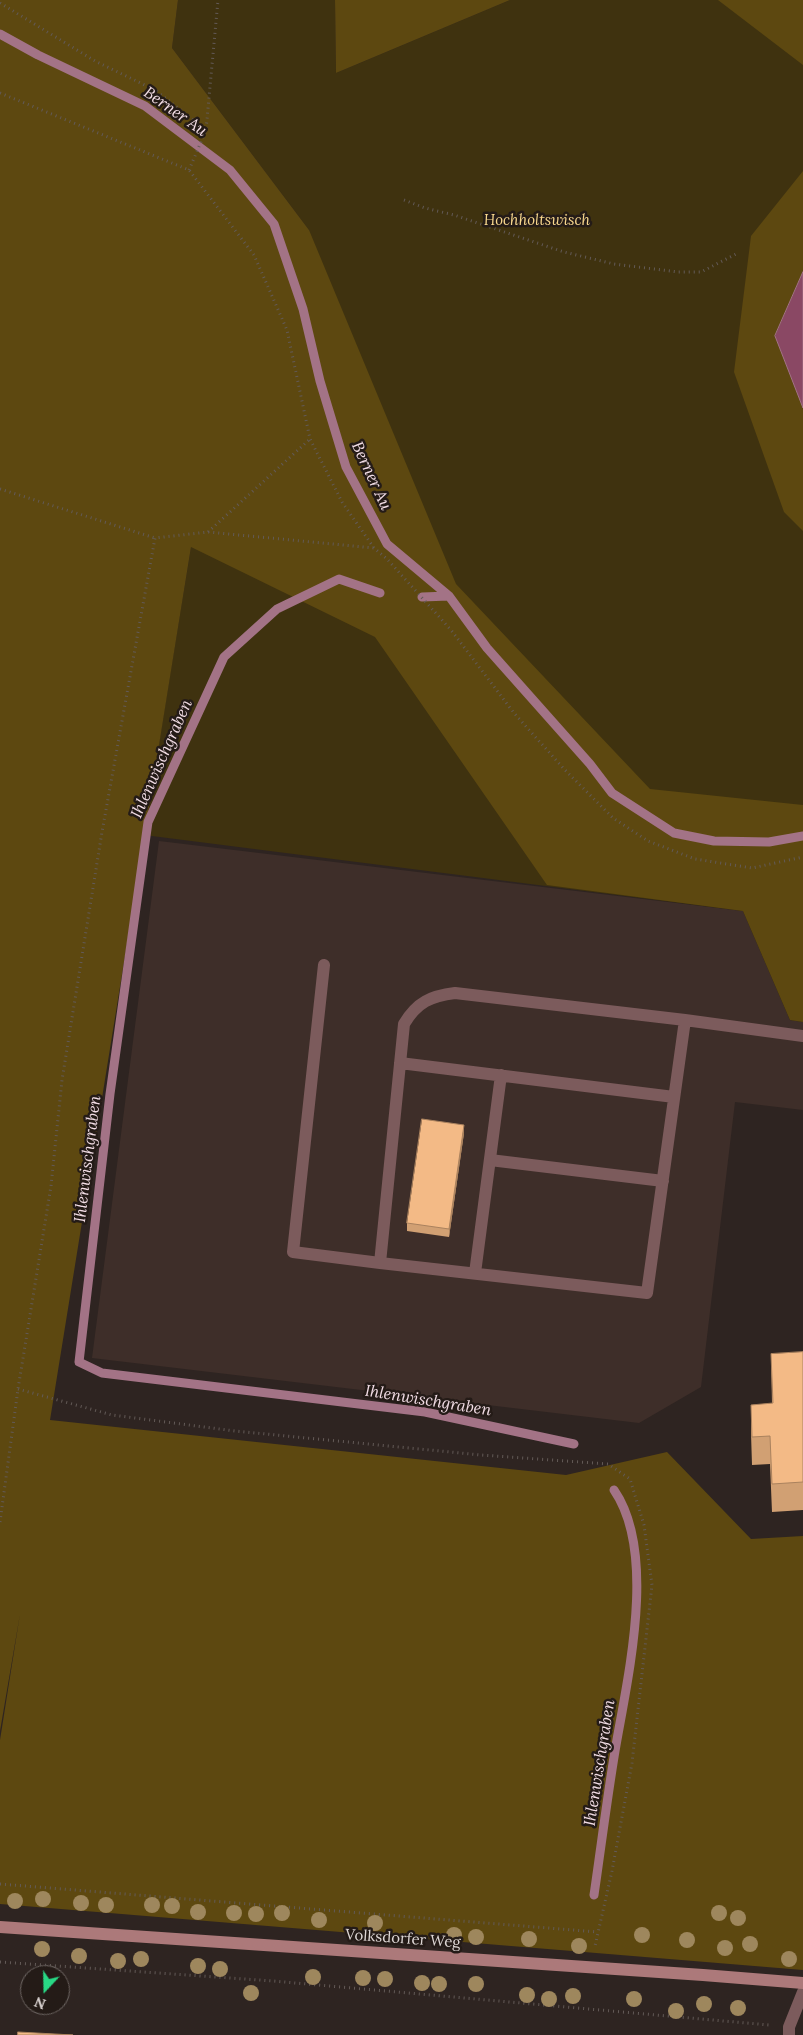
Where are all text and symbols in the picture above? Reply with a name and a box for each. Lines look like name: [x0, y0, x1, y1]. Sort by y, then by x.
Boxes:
water label: Berner Au: [140, 83, 210, 141]
park label: Hochholtswisch: [484, 212, 590, 230]
water label: Berner Au: [347, 439, 395, 513]
water label: Ihlenwischgraben: [127, 697, 197, 821]
water label: Ihlenwischgraben: [71, 1094, 105, 1224]
water label: Ihlenwischgraben: [363, 1382, 493, 1420]
water label: Ihlenwischgraben: [581, 1698, 619, 1828]
street label: Volksdorfer Weg: [345, 1926, 461, 1952]
north arrow: [20, 1965, 70, 2015]
text: N: [32, 1993, 48, 2013]

